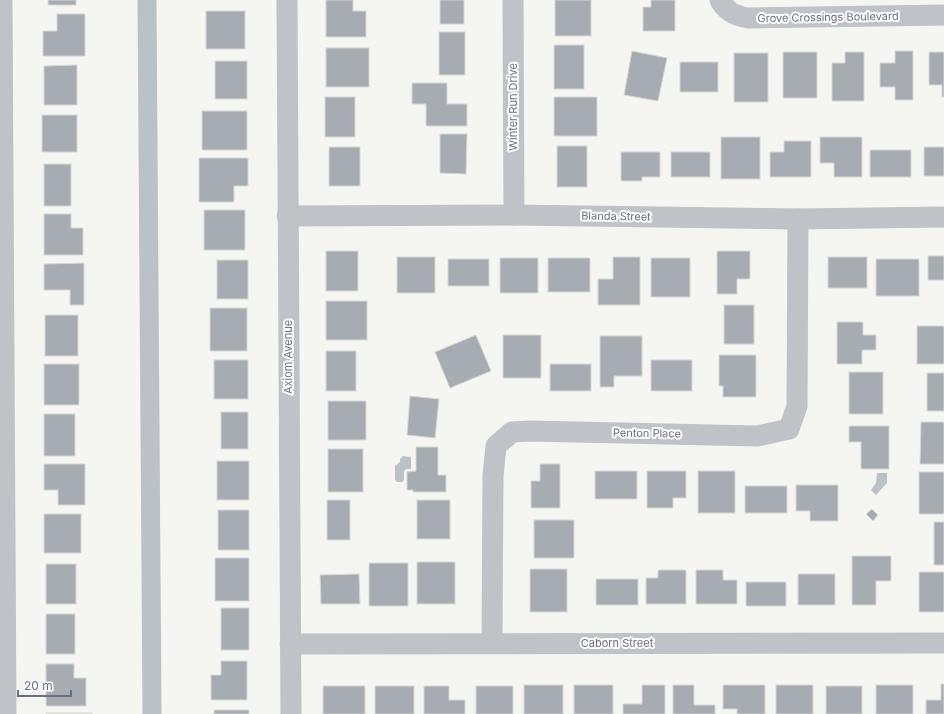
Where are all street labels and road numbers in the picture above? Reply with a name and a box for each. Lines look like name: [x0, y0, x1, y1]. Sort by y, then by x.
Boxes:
street label: Grove Crossings Boulevard: [757, 9, 899, 25]
street label: Winter Run Drive: [506, 63, 520, 151]
street label: Blanda Street: [581, 208, 651, 224]
street label: Axiom Avenue: [281, 320, 295, 394]
street label: Penton Place: [613, 425, 681, 441]
street label: Caborn Street: [581, 636, 654, 650]

